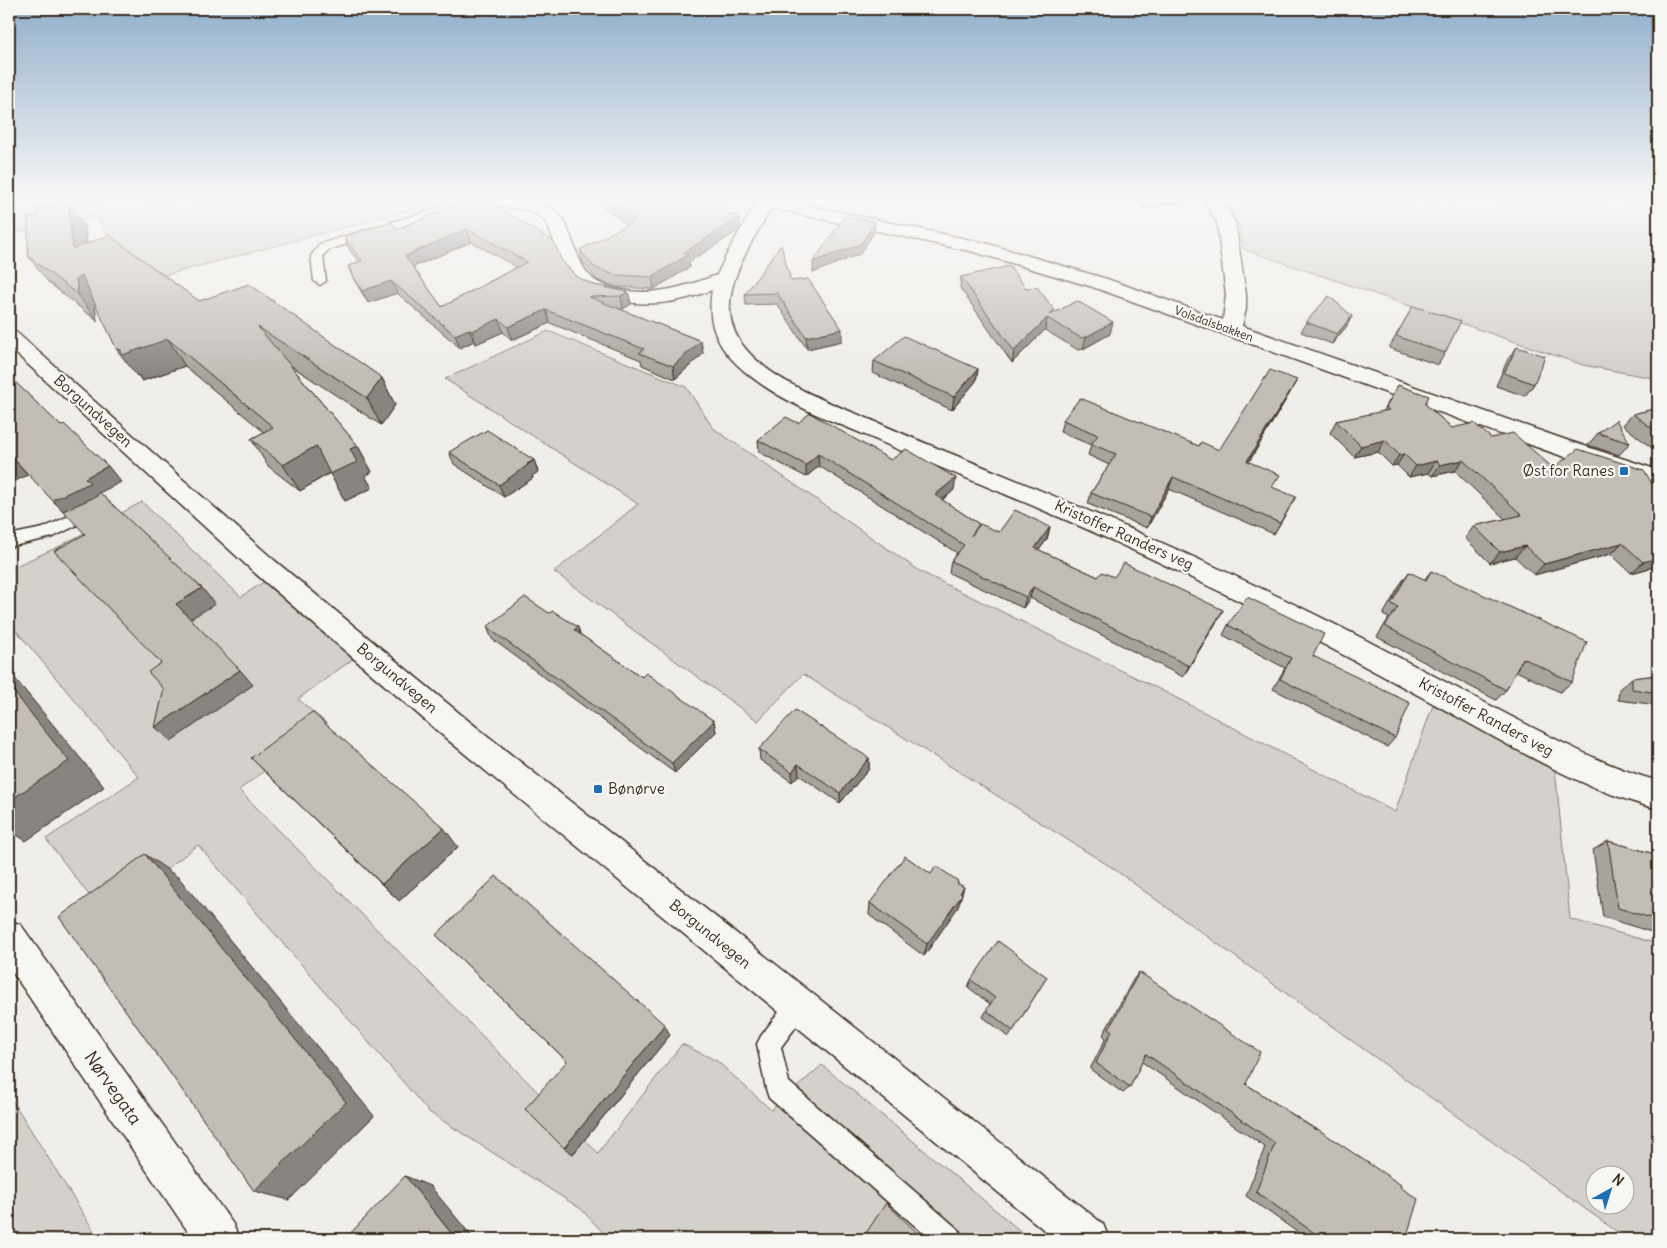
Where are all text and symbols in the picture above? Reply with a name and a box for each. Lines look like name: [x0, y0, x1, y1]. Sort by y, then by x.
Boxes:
street label: Volsdalsbakken: [1173, 302, 1256, 345]
street label: Borgundvegen: [50, 370, 137, 451]
place label: Øst for Ranes: [1523, 461, 1614, 480]
marker: Øst for Ranes: [1618, 465, 1630, 477]
street label: Kristoffer Randers veg: [1052, 495, 1197, 574]
street label: Borgundvegen: [353, 638, 442, 717]
street label: Kristoffer Randers veg: [1416, 673, 1557, 760]
place label: Bønørve: [608, 779, 665, 798]
marker: Bønørve: [592, 783, 604, 795]
street label: Borgundvegen: [666, 895, 755, 972]
street label: Nørvegata: [80, 1046, 147, 1129]
north arrow: [1584, 1166, 1634, 1216]
text: N: [1609, 1170, 1628, 1190]

